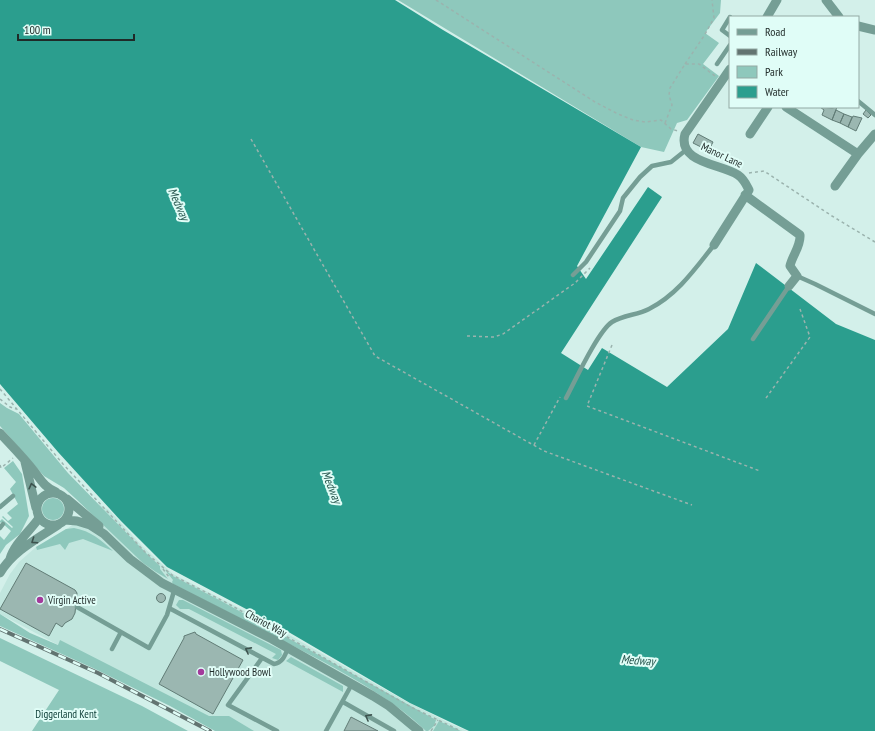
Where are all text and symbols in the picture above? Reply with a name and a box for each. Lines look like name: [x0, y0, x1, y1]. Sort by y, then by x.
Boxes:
scale bar: [18, 16, 134, 42]
legend: [729, 16, 859, 108]
text: 100 m: [24, 22, 51, 37]
text: Road: [765, 24, 785, 39]
text: Railway: [765, 44, 798, 59]
text: Park: [765, 64, 783, 79]
text: Water: [765, 84, 790, 99]
street label: Manor Lane: [699, 139, 746, 171]
water label: Medway: [165, 185, 193, 224]
water label: Medway: [319, 468, 346, 507]
one-way arrow: [28, 483, 36, 489]
one-way arrow: [31, 536, 38, 544]
place label: Virgin Active: [47, 593, 96, 607]
marker: Virgin Active: [35, 595, 45, 605]
street label: Chariot Way: [243, 606, 290, 640]
one-way arrow: [244, 647, 252, 655]
water label: Medway: [620, 651, 657, 669]
place label: Hollywood Bowl: [209, 665, 271, 679]
marker: Hollywood Bowl: [196, 667, 206, 677]
park label: Diggerland Kent: [35, 707, 97, 721]
one-way arrow: [365, 714, 373, 721]

